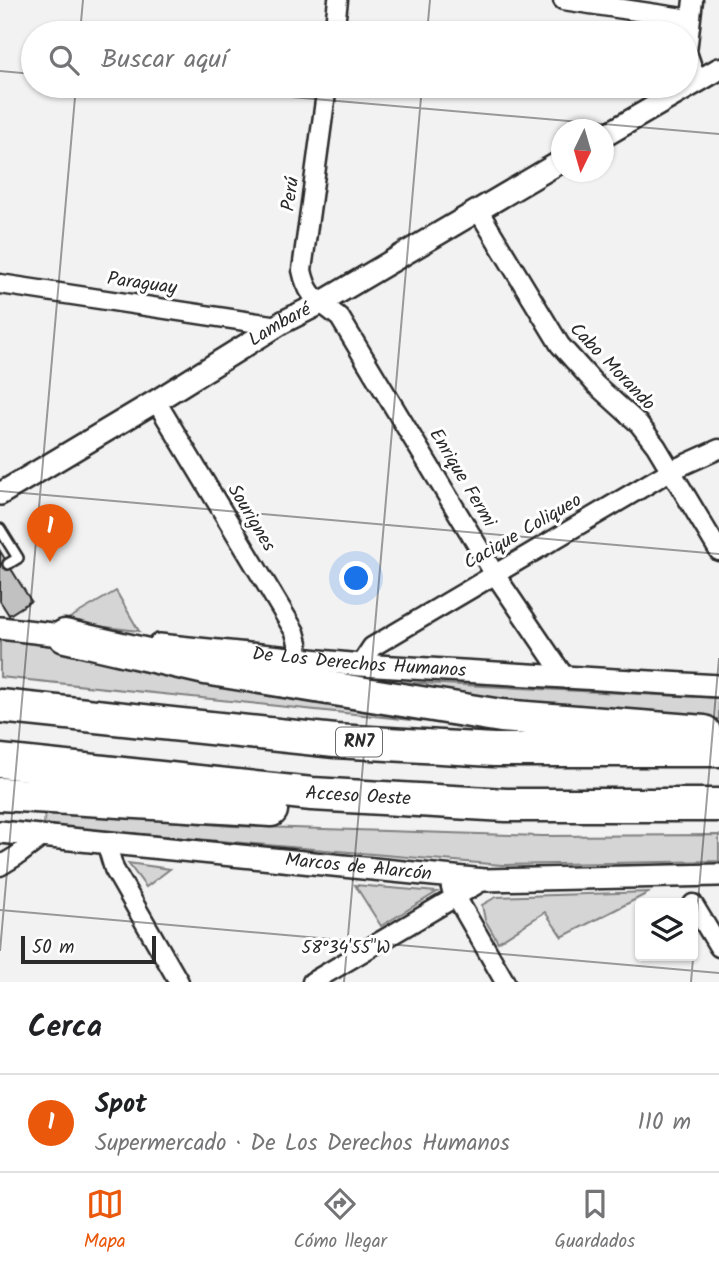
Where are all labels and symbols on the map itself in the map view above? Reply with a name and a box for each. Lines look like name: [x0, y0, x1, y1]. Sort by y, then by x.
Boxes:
north arrow: [551, 119, 614, 182]
street label: Perú: [274, 174, 308, 213]
street label: Paraguay: [105, 264, 180, 304]
street label: Lambaré: [243, 295, 317, 355]
street label: Cabo Morando: [562, 316, 662, 418]
street label: Enrique Fermi: [421, 423, 504, 534]
street label: Sourignes: [219, 478, 283, 558]
street label: Cacique Coliqueo: [458, 486, 588, 578]
pin: 1: [27, 504, 73, 562]
your location: [339, 561, 373, 595]
street label: De Los Derechos Humanos: [251, 639, 467, 686]
road number: RN7: [336, 728, 382, 756]
street label: Acceso Oeste: [304, 778, 412, 815]
street label: Marcos de Alarcón: [283, 845, 433, 890]
scale bar: [21, 933, 156, 965]
text: 58°34'55"W: [302, 934, 390, 963]

